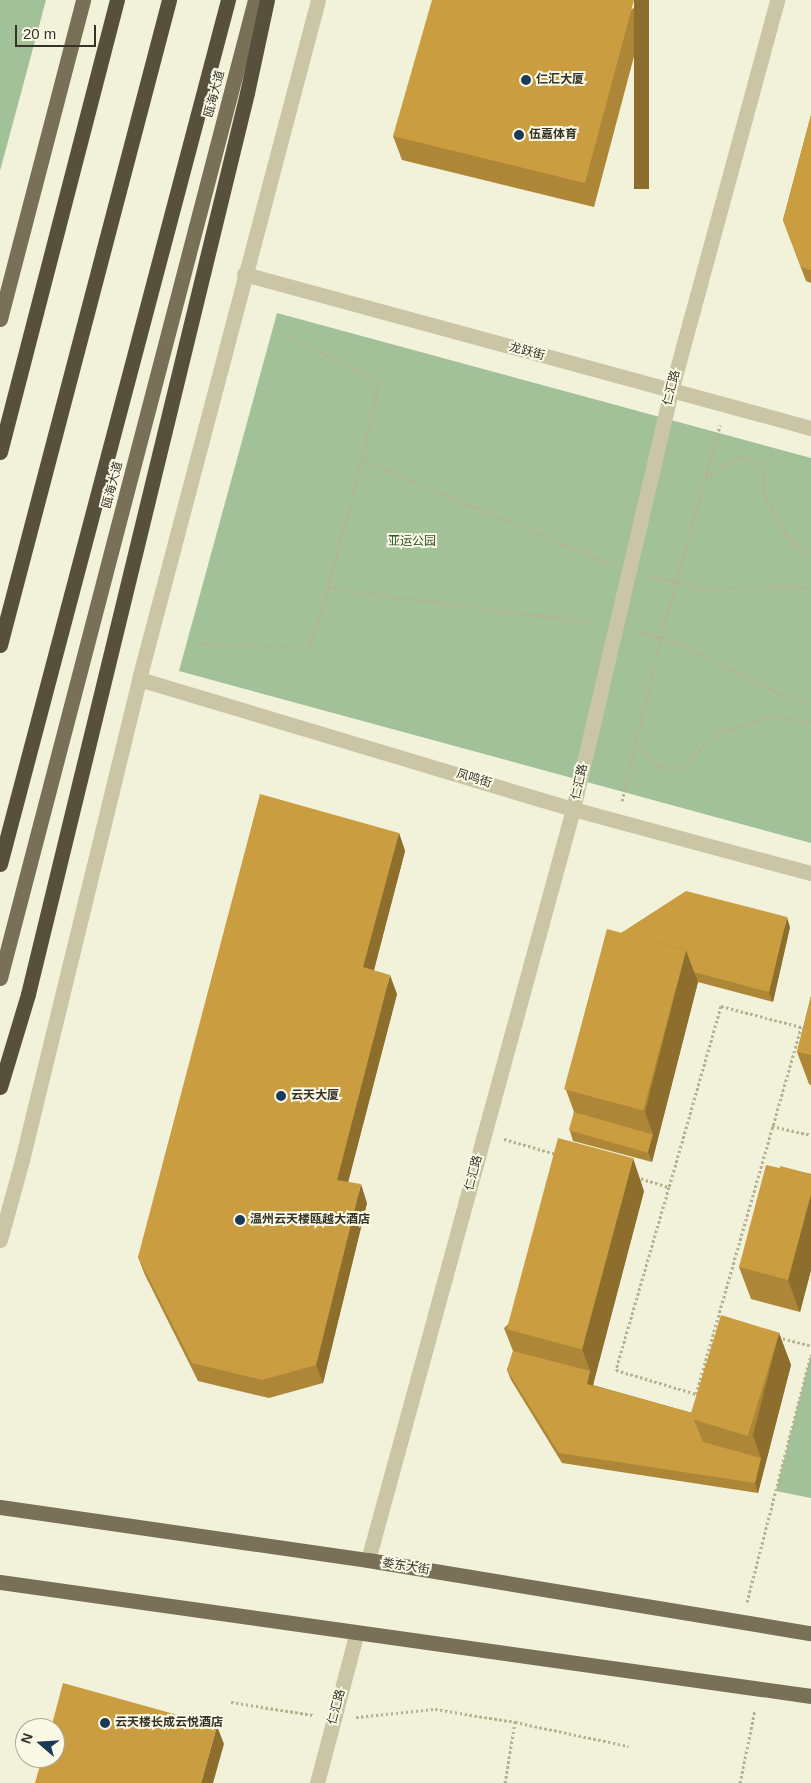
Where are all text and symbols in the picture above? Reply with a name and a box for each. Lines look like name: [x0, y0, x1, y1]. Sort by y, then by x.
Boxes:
scale bar: [18, 15, 99, 47]
text: 20 m: [23, 25, 56, 42]
street label: 瓯海大道: [202, 69, 228, 119]
place label: 仁汇大厦: [536, 73, 584, 87]
marker: 仁汇大厦: [520, 74, 532, 86]
place label: 伍嘉体育: [529, 128, 577, 142]
marker: 伍嘉体育: [513, 129, 525, 141]
street label: 龙跃街: [508, 340, 546, 364]
street label: 仁汇路: [661, 369, 683, 407]
street label: 瓯海大道: [100, 460, 126, 510]
park label: 亚运公园: [388, 535, 436, 549]
street label: 仁汇路: [569, 763, 591, 801]
street label: 凤鸣街: [455, 767, 493, 791]
place label: 云天大厦: [291, 1089, 339, 1103]
marker: 云天大厦: [275, 1090, 287, 1102]
street label: 仁汇路: [462, 1154, 486, 1192]
place label: 温州云天楼瓯越大酒店: [250, 1213, 370, 1227]
marker: 温州云天楼瓯越大酒店: [234, 1214, 246, 1226]
street label: 娄东大街: [381, 1556, 431, 1578]
street label: 仁汇路: [325, 1688, 349, 1726]
place label: 云天楼长成云悦酒店: [115, 1716, 223, 1730]
marker: 云天楼长成云悦酒店: [99, 1717, 111, 1729]
north arrow: [15, 1718, 65, 1768]
text: N: [18, 1731, 36, 1746]

